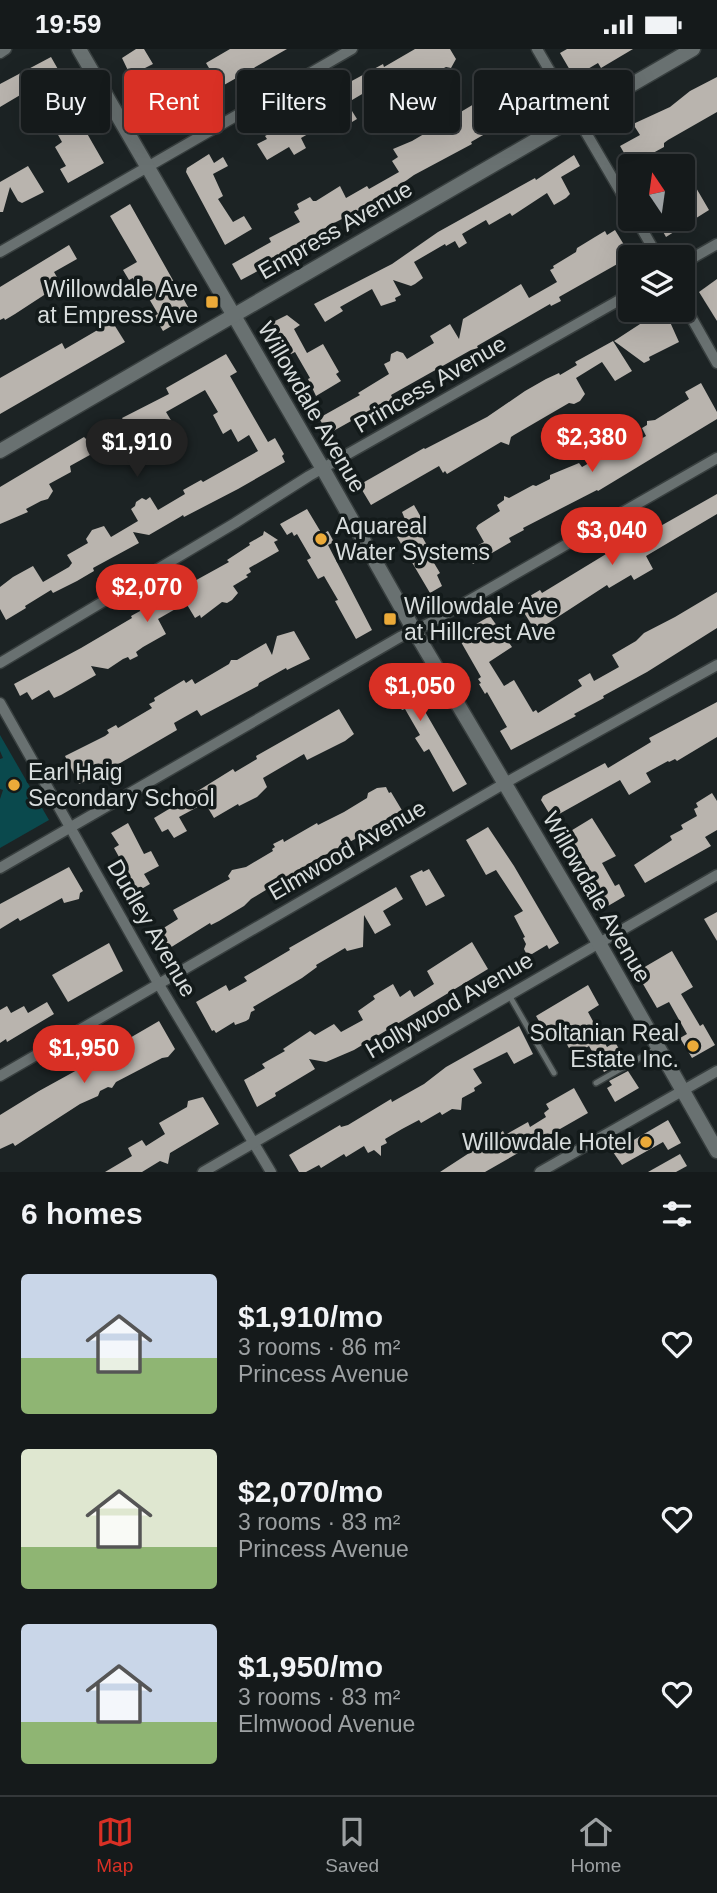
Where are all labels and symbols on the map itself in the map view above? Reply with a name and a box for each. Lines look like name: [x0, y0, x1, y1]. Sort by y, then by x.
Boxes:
north arrow: [618, 154, 695, 231]
street label: Empress Avenue: [253, 175, 417, 285]
place label: Willowdale Ave at Empress Ave: [37, 276, 198, 328]
marker: Willowdale Ave at Empress Ave: [204, 294, 220, 310]
street label: Willowdale Avenue: [253, 317, 371, 497]
street label: Princess Avenue: [349, 330, 511, 438]
pin: $2,380: [535, 415, 649, 474]
pin: $1,910: [80, 419, 194, 479]
pin: $3,040: [555, 507, 669, 567]
place label: Aquareal Water Systems: [335, 513, 490, 565]
marker: Aquareal Water Systems: [313, 531, 329, 547]
pin: $2,070: [90, 565, 204, 624]
place label: Willowdale Ave at Hillcrest Ave: [404, 593, 558, 645]
marker: Willowdale Ave at Hillcrest Ave: [382, 611, 398, 627]
pin: $1,050: [363, 663, 477, 723]
place label: Earl Haig Secondary School: [28, 759, 215, 811]
marker: Earl Haig Secondary School: [6, 777, 22, 793]
street label: Elmwood Avenue: [264, 794, 430, 906]
street label: Willowdale Avenue: [538, 807, 656, 987]
street label: Dudley Avenue: [102, 855, 202, 1001]
street label: Hollywood Avenue: [361, 947, 537, 1063]
place label: Soltanian Real Estate Inc.: [529, 1020, 679, 1072]
pin: $1,950: [27, 1025, 141, 1085]
marker: Soltanian Real Estate Inc.: [685, 1038, 701, 1054]
place label: Willowdale Hotel: [462, 1129, 632, 1155]
marker: Willowdale Hotel: [638, 1134, 654, 1150]

